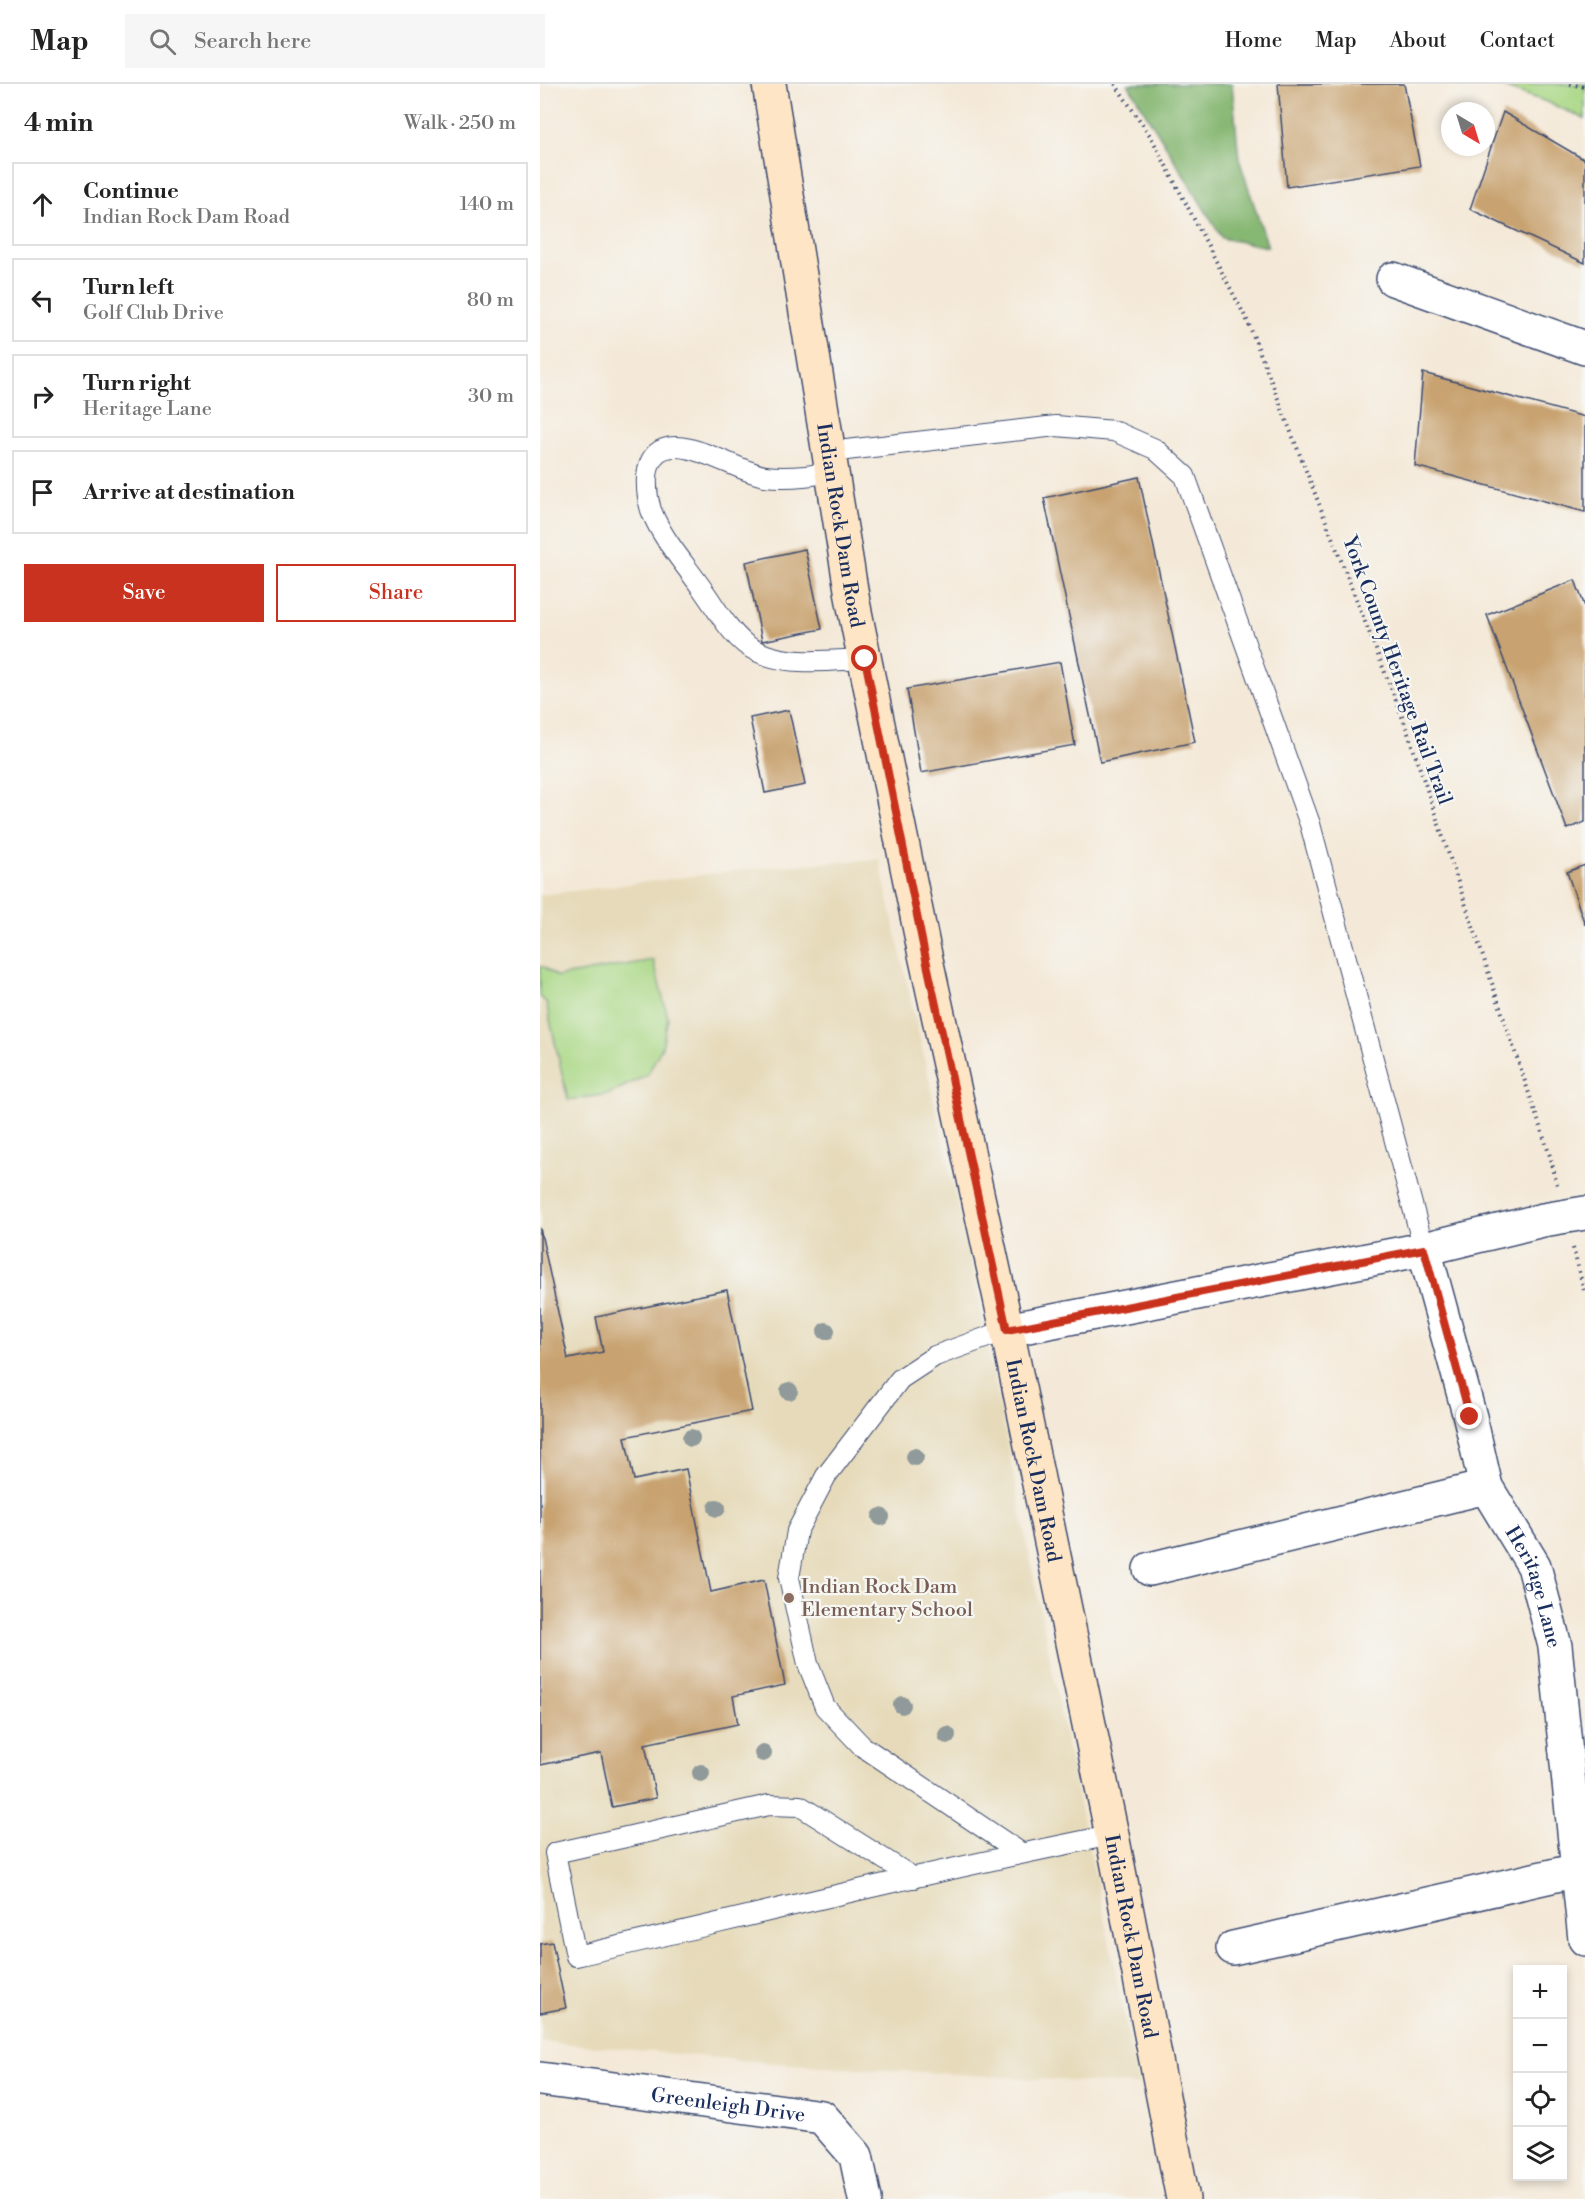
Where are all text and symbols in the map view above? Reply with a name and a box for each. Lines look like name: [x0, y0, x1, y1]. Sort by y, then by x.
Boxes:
search box: [125, 14, 545, 68]
text: Map: [30, 24, 89, 59]
icon: search: [146, 25, 179, 58]
text: Search here: [194, 28, 311, 55]
text: Home: [1225, 28, 1282, 54]
text: Map: [1315, 28, 1357, 54]
text: About: [1390, 28, 1447, 54]
text: Contact: [1480, 28, 1555, 54]
north arrow: [1441, 102, 1495, 156]
text: 4 min: [24, 107, 94, 139]
text: Walk · 250 m: [404, 111, 516, 136]
text: Continue: [83, 178, 179, 205]
icon: ahead: [26, 188, 59, 221]
text: 140 m: [459, 192, 514, 217]
text: Indian Rock Dam Road: [83, 205, 290, 230]
text: Turn left: [83, 274, 174, 301]
icon: left: [26, 284, 59, 317]
text: 80 m: [467, 288, 514, 313]
text: Golf Club Drive: [83, 301, 224, 326]
text: Turn right: [83, 370, 191, 397]
icon: right: [26, 380, 59, 413]
text: 30 m: [468, 384, 514, 409]
text: Heritage Lane: [83, 397, 212, 422]
street label: Indian Rock Dam Road: [810, 421, 869, 631]
icon: arrive: [26, 476, 59, 509]
text: Arrive at destination: [83, 479, 295, 506]
street label: York County Heritage Rail Trail: [1336, 532, 1457, 808]
button: Save: [24, 564, 264, 622]
button: Share: [276, 564, 516, 622]
route start: [851, 645, 877, 671]
street label: Indian Rock Dam Road: [999, 1357, 1066, 1565]
route end: [1456, 1403, 1482, 1429]
street label: Heritage Lane: [1499, 1522, 1566, 1651]
place label: Indian Rock Dam Elementary School: [801, 1575, 973, 1623]
marker: Indian Rock Dam Elementary School: [782, 1591, 796, 1605]
street label: Indian Rock Dam Road: [1098, 1833, 1163, 2041]
map controls: [1513, 1965, 1567, 2181]
button: +: [1513, 1965, 1567, 2019]
button: −: [1513, 2019, 1567, 2073]
button: locate: [1513, 2073, 1567, 2127]
street label: Greenleigh Drive: [649, 2083, 807, 2129]
button: layers: [1513, 2127, 1567, 2181]

